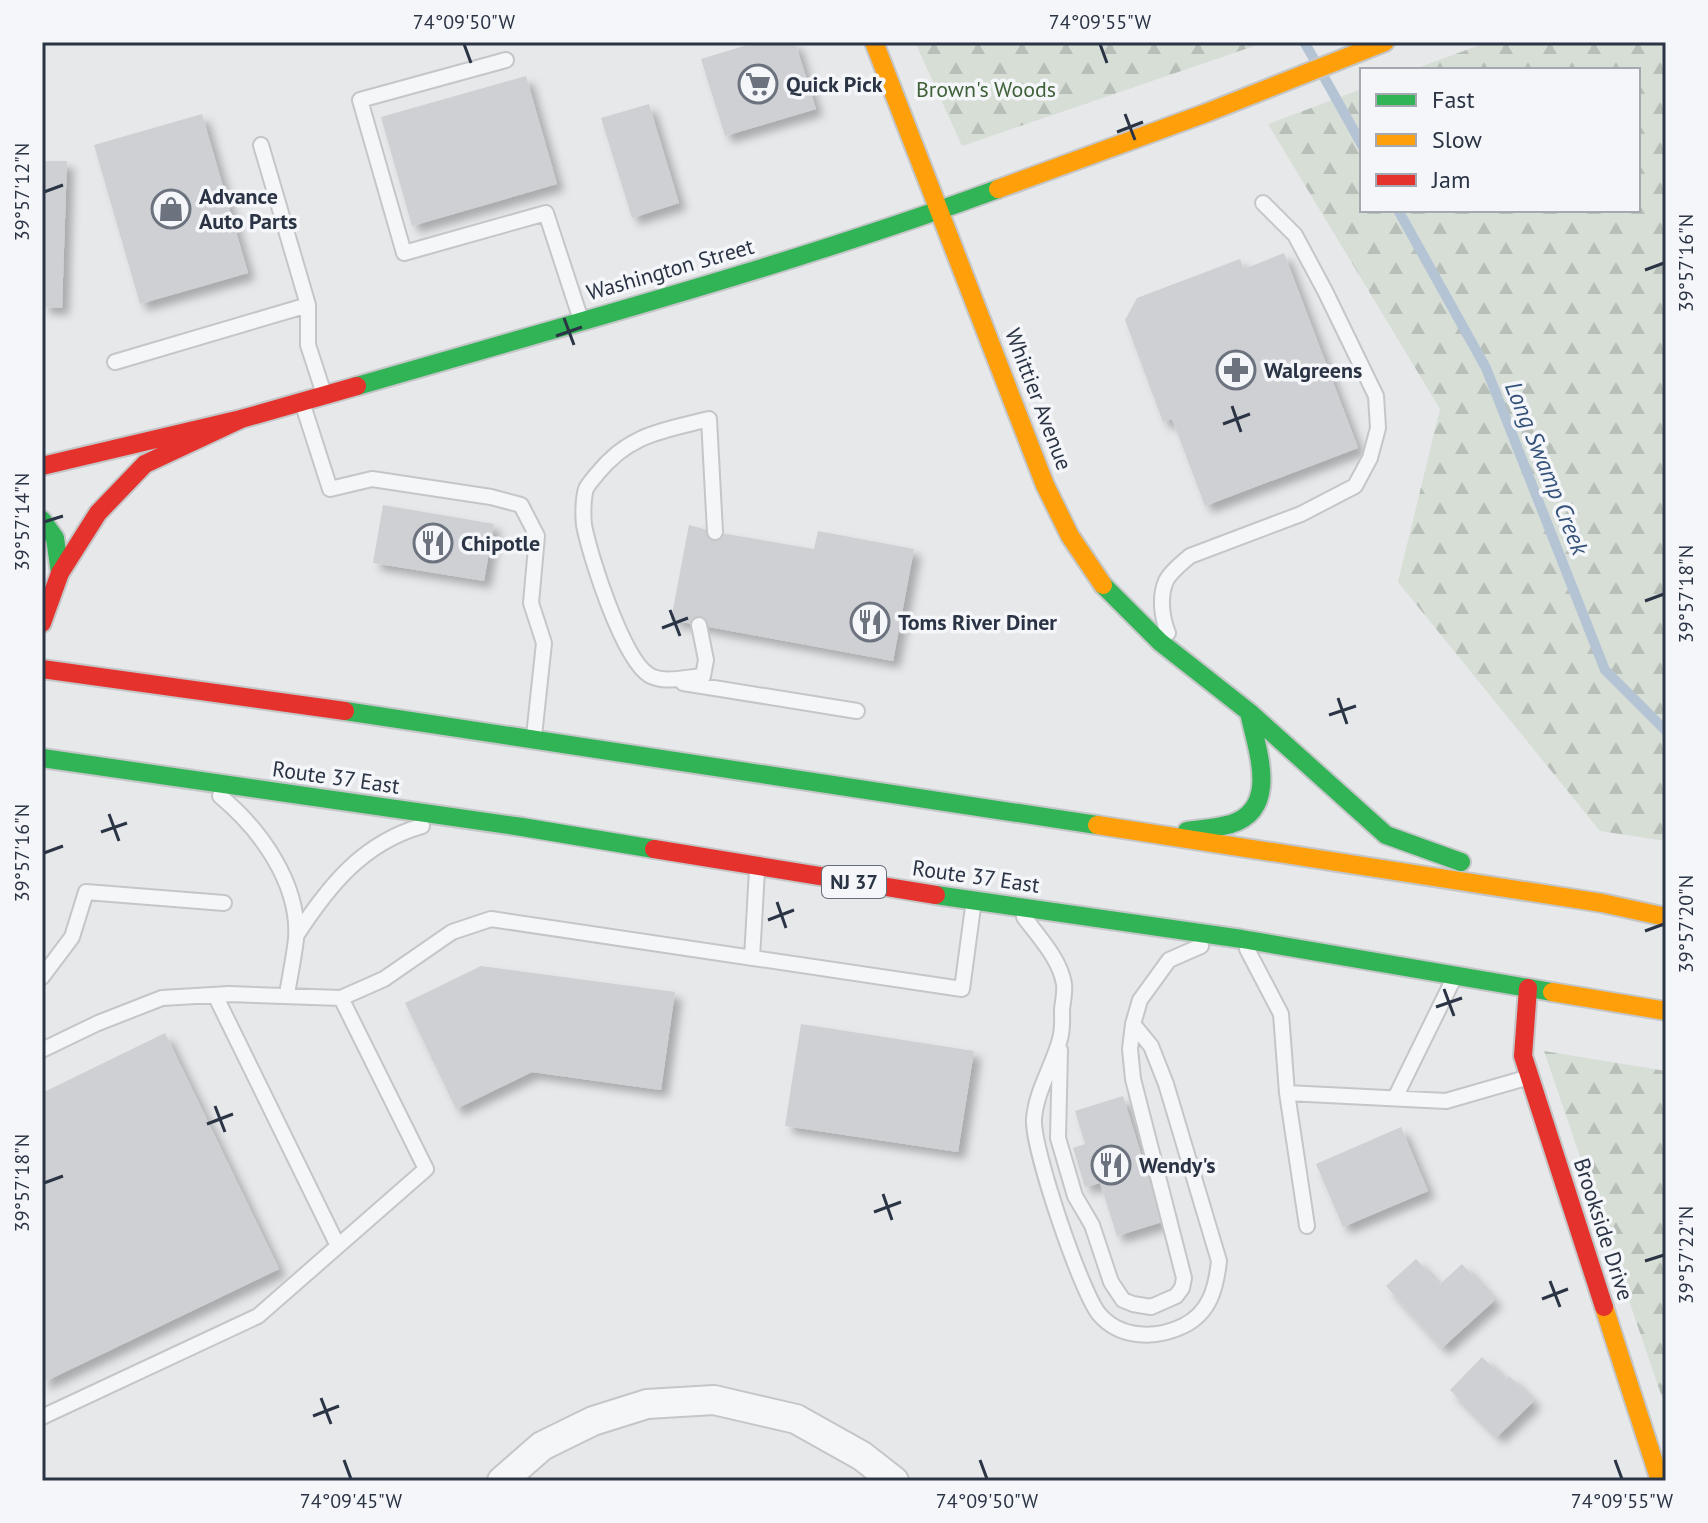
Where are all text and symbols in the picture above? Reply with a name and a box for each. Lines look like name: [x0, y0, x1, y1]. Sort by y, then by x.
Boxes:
text: 74°09'50"W: [413, 9, 516, 35]
text: 74°09'55"W: [1049, 9, 1152, 35]
supermarket icon: Quick Pick: [737, 63, 779, 105]
legend: [1360, 68, 1640, 212]
place label: Quick Pick: [786, 70, 883, 98]
park label: Brown's Woods: [916, 75, 1056, 103]
text: Fast: [1432, 84, 1475, 115]
text: Slow: [1432, 124, 1482, 155]
text: 39°57'12"N: [9, 143, 35, 241]
text: Jam: [1431, 164, 1470, 195]
place label: Advance Auto Parts: [199, 182, 297, 235]
shop icon: Advance Auto Parts: [150, 188, 192, 230]
text: 39°57'16"N: [1673, 214, 1699, 312]
street label: Washington Street: [583, 232, 757, 306]
street label: Whittier Avenue: [999, 324, 1079, 474]
pharmacy icon: Walgreens: [1215, 349, 1257, 391]
place label: Walgreens: [1264, 356, 1362, 384]
water label: Long Swamp Creek: [1498, 377, 1596, 560]
text: 39°57'14"N: [9, 473, 35, 571]
restaurant icon: Chipotle: [412, 522, 454, 564]
place label: Chipotle: [461, 529, 540, 557]
text: 39°57'18"N: [1673, 545, 1699, 643]
restaurant icon: Toms River Diner: [849, 601, 891, 643]
place label: Toms River Diner: [898, 608, 1057, 636]
street label: Route 37 East: [271, 754, 402, 800]
text: 39°57'16"N: [9, 804, 35, 902]
street label: Route 37 East: [911, 853, 1042, 899]
road number: NJ 37: [822, 866, 886, 898]
text: 39°57'20"N: [1673, 875, 1699, 973]
text: 39°57'18"N: [9, 1134, 35, 1232]
restaurant icon: Wendy's: [1090, 1144, 1132, 1186]
place label: Wendy's: [1139, 1151, 1216, 1179]
street label: Brookside Drive: [1568, 1154, 1640, 1304]
text: 39°57'22"N: [1673, 1206, 1699, 1304]
text: 74°09'45"W: [300, 1488, 403, 1514]
text: 74°09'50"W: [936, 1488, 1039, 1514]
text: 74°09'55"W: [1571, 1488, 1674, 1514]

